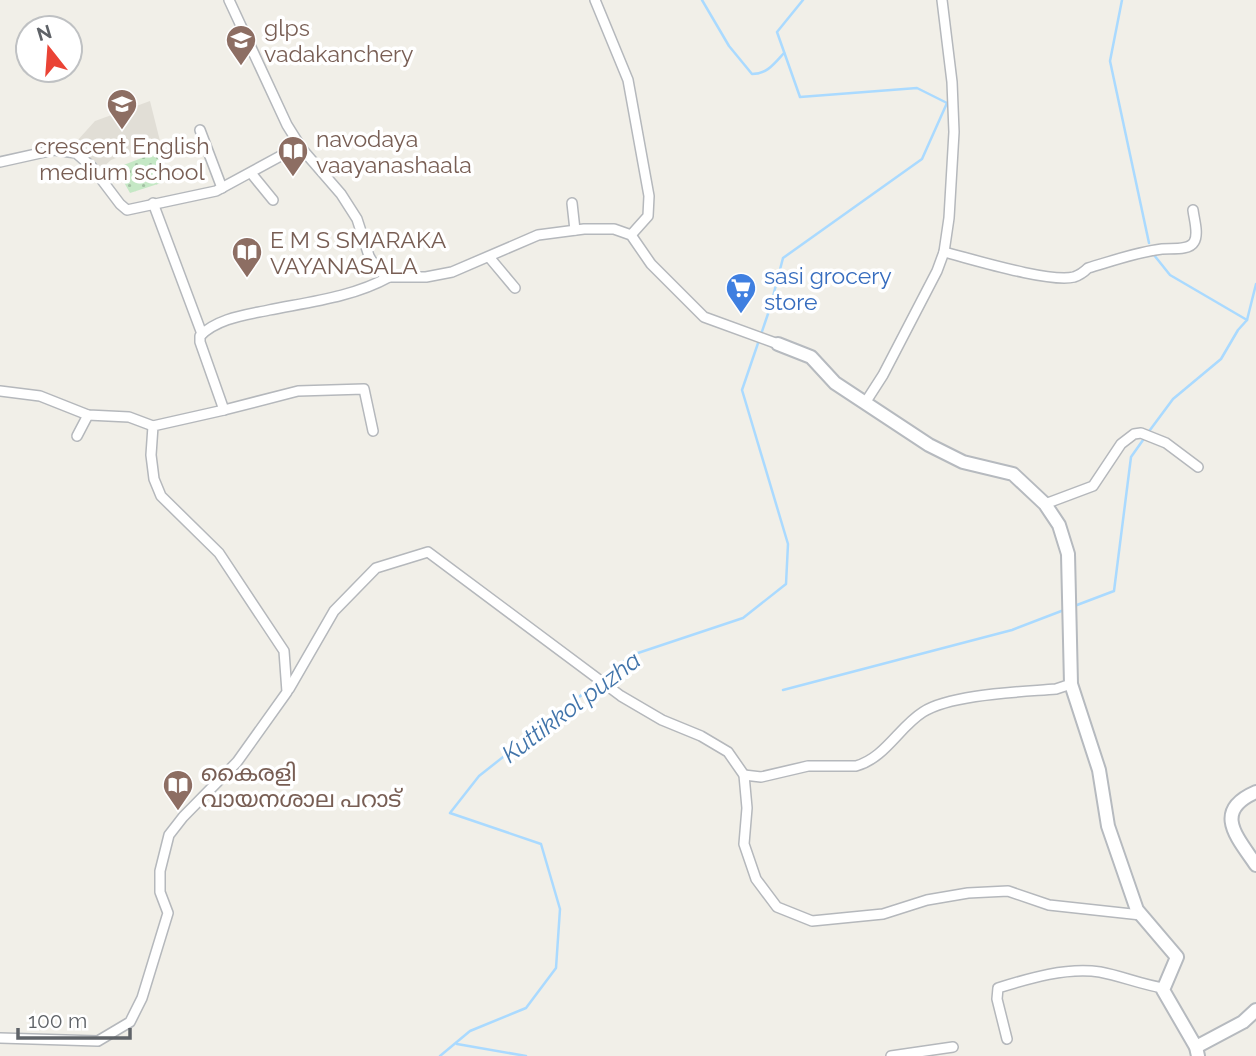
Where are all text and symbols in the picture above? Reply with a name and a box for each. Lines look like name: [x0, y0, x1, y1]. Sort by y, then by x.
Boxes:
north arrow: [14, 14, 84, 84]
place label: glps vadakanchery: [264, 14, 414, 67]
text: N: [34, 20, 54, 45]
school or university icon: glps vadakanchery: [224, 23, 258, 67]
school or university icon: crescent English medium school: [105, 87, 139, 131]
place label: navodaya vaayanashaala: [316, 125, 472, 178]
place label: crescent English medium school: [34, 132, 210, 185]
library icon: navodaya vaayanashaala: [276, 134, 310, 178]
place label: E M S SMARAKA VAYANASALA: [270, 226, 447, 279]
library icon: E M S SMARAKA VAYANASALA: [230, 235, 264, 279]
place label: sasi grocery store: [764, 262, 892, 315]
supermarket icon: sasi grocery store: [724, 271, 758, 315]
water label: Kuttikkol puzha: [496, 645, 646, 769]
place label: കൈരളി വായനശാല പറാട്: [201, 759, 403, 812]
library icon: കൈരളി വായനശാല പറാട്: [161, 768, 195, 812]
scale bar: [18, 996, 130, 1040]
text: 100 m: [28, 1008, 87, 1033]

